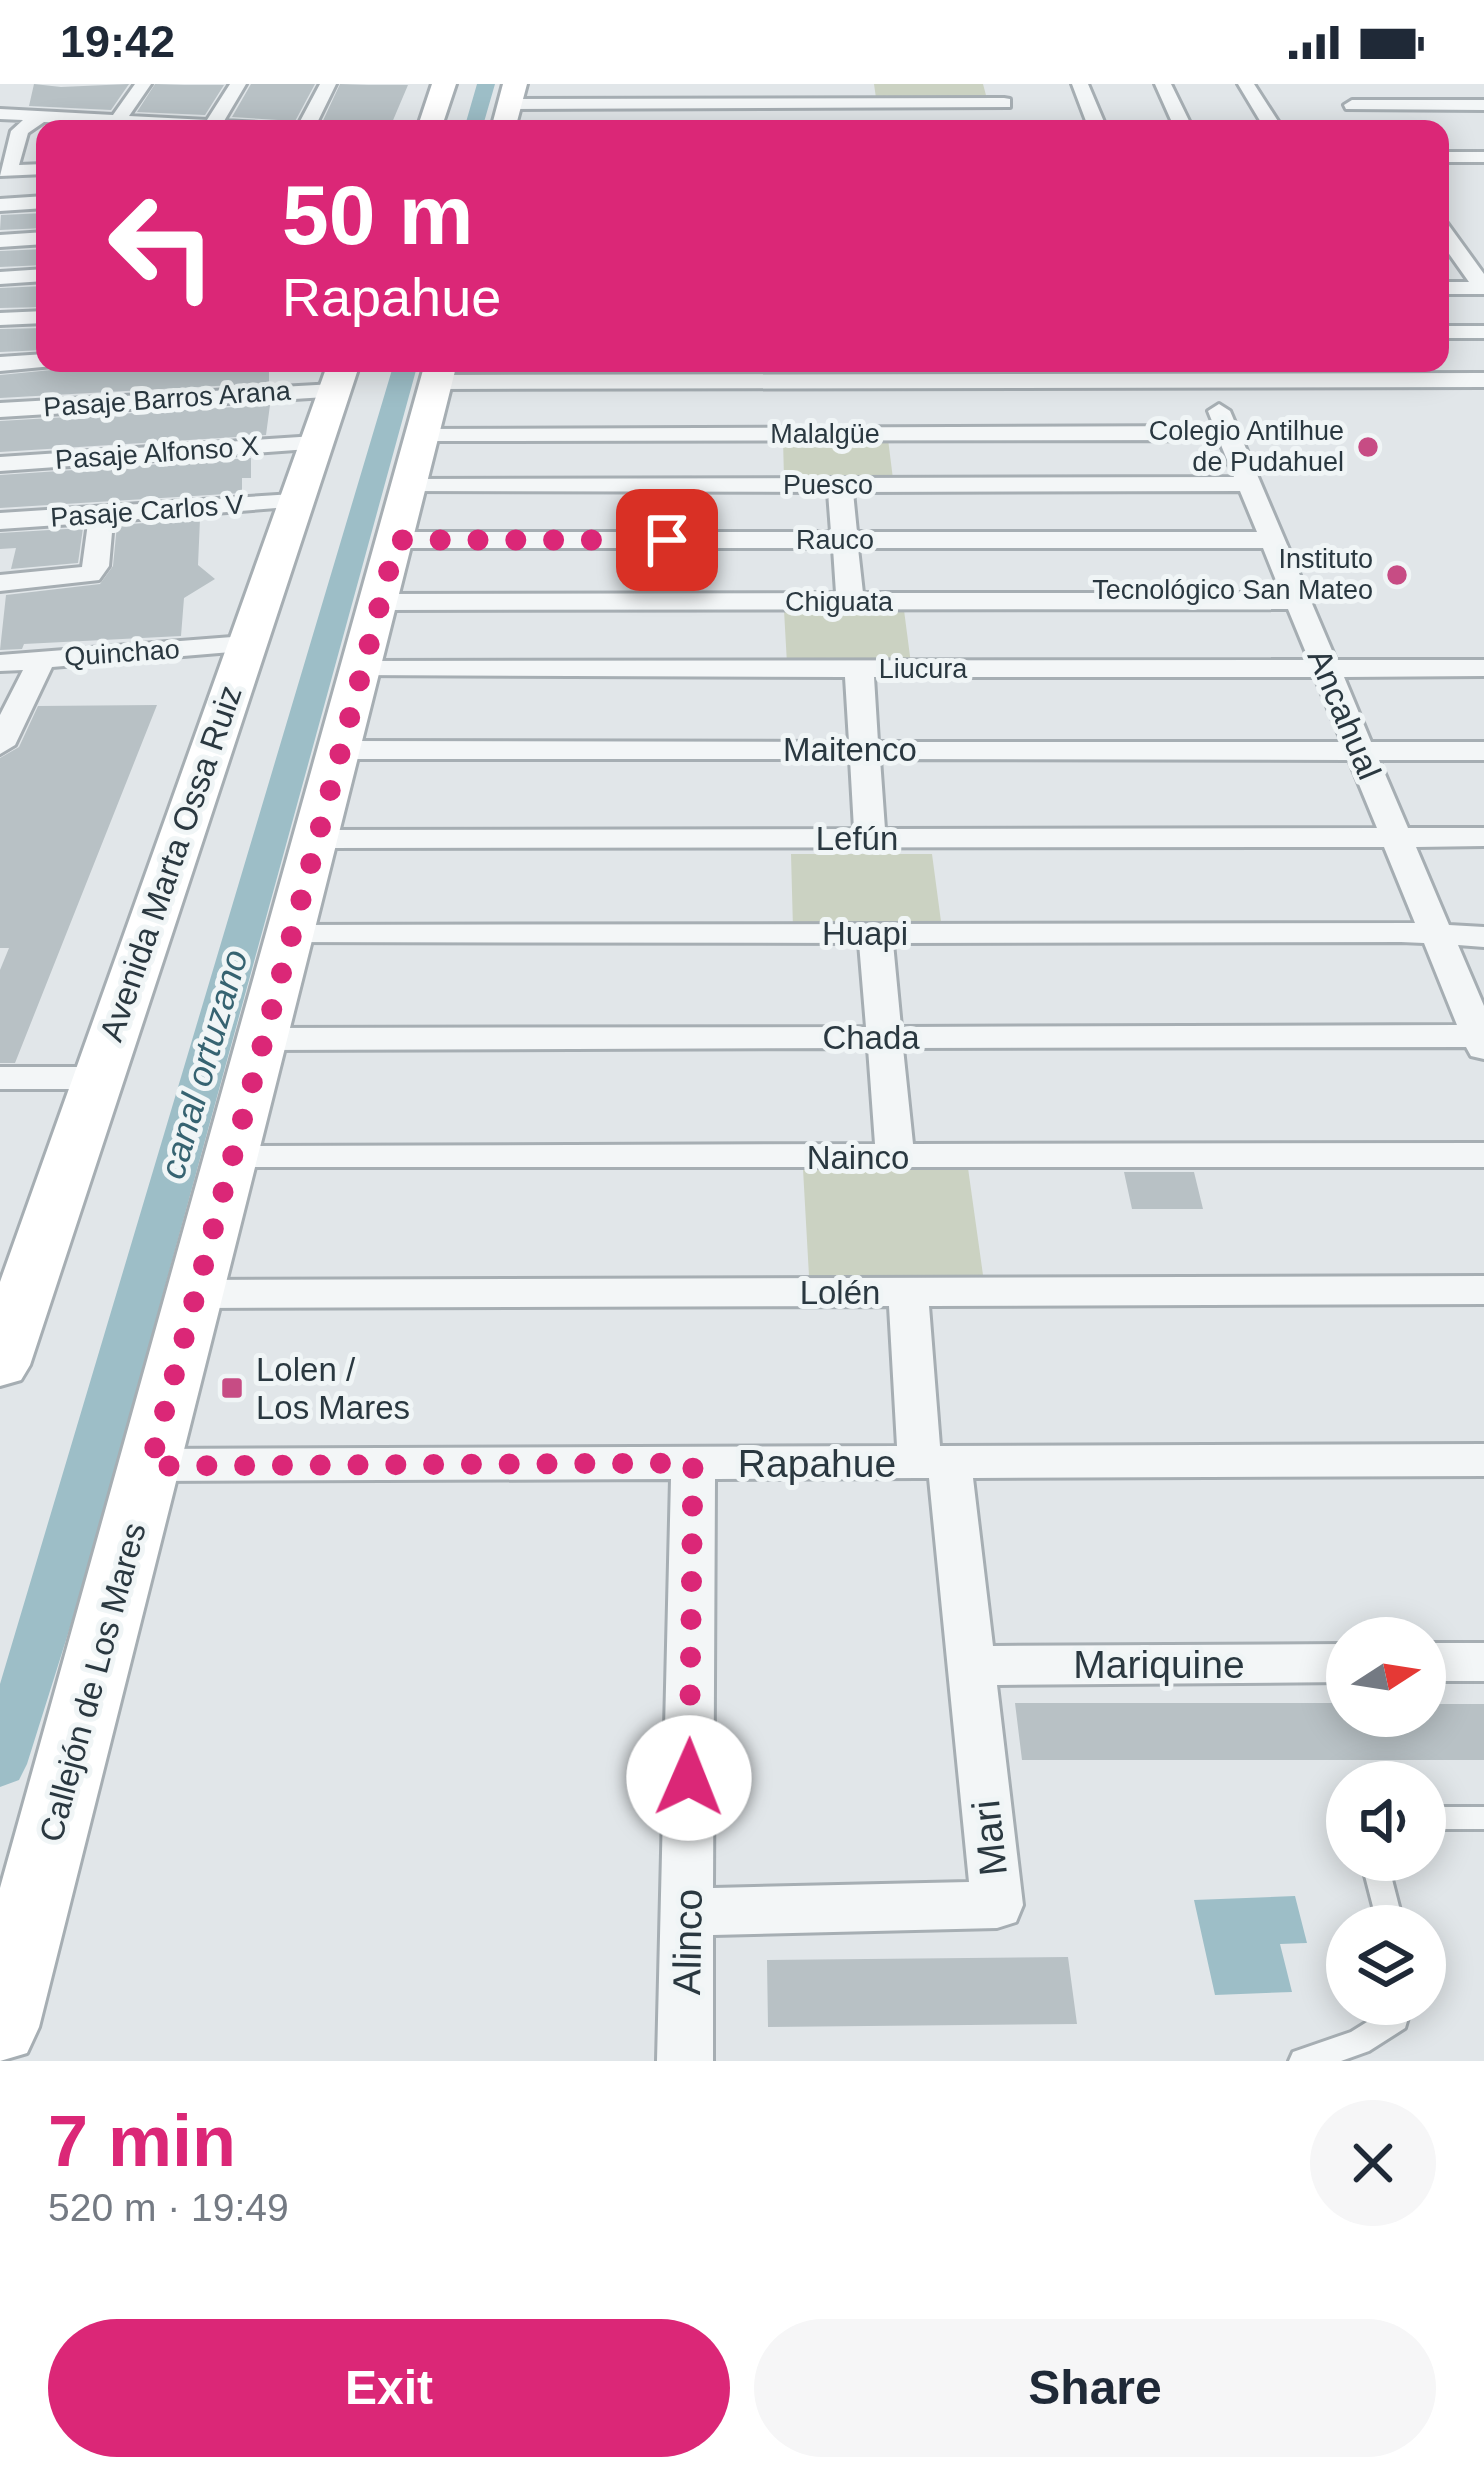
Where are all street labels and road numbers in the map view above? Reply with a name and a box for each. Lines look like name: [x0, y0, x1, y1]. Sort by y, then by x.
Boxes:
street label: Pasaje Barros Arana: [42, 375, 293, 423]
street label: Malalgüe: [770, 419, 880, 449]
street label: Pasaje Alfonso X: [54, 431, 260, 475]
street label: Puesco: [783, 470, 873, 500]
street label: Pasaje Carlos V: [49, 489, 245, 533]
street label: Rauco: [796, 525, 874, 555]
street label: Chiguata: [785, 587, 894, 617]
street label: Quinchao: [63, 634, 181, 672]
street label: Ancahual: [1301, 644, 1388, 785]
street label: Liucura: [879, 654, 968, 684]
street label: Avenida Marta Ossa Ruiz: [92, 681, 249, 1046]
street label: Maitenco: [783, 731, 917, 768]
street label: Lefún: [816, 820, 898, 857]
street label: Huapi: [822, 915, 908, 952]
street label: Chada: [822, 1019, 920, 1056]
street label: Nainco: [807, 1139, 909, 1176]
street label: Lolén: [800, 1274, 880, 1311]
street label: Rapahue: [738, 1442, 896, 1485]
street label: Callejón de Los Mares: [32, 1519, 153, 1845]
street label: Mariquine: [1073, 1643, 1245, 1686]
street label: Mari: [964, 1798, 1015, 1878]
street label: Alinco: [665, 1889, 710, 1995]

